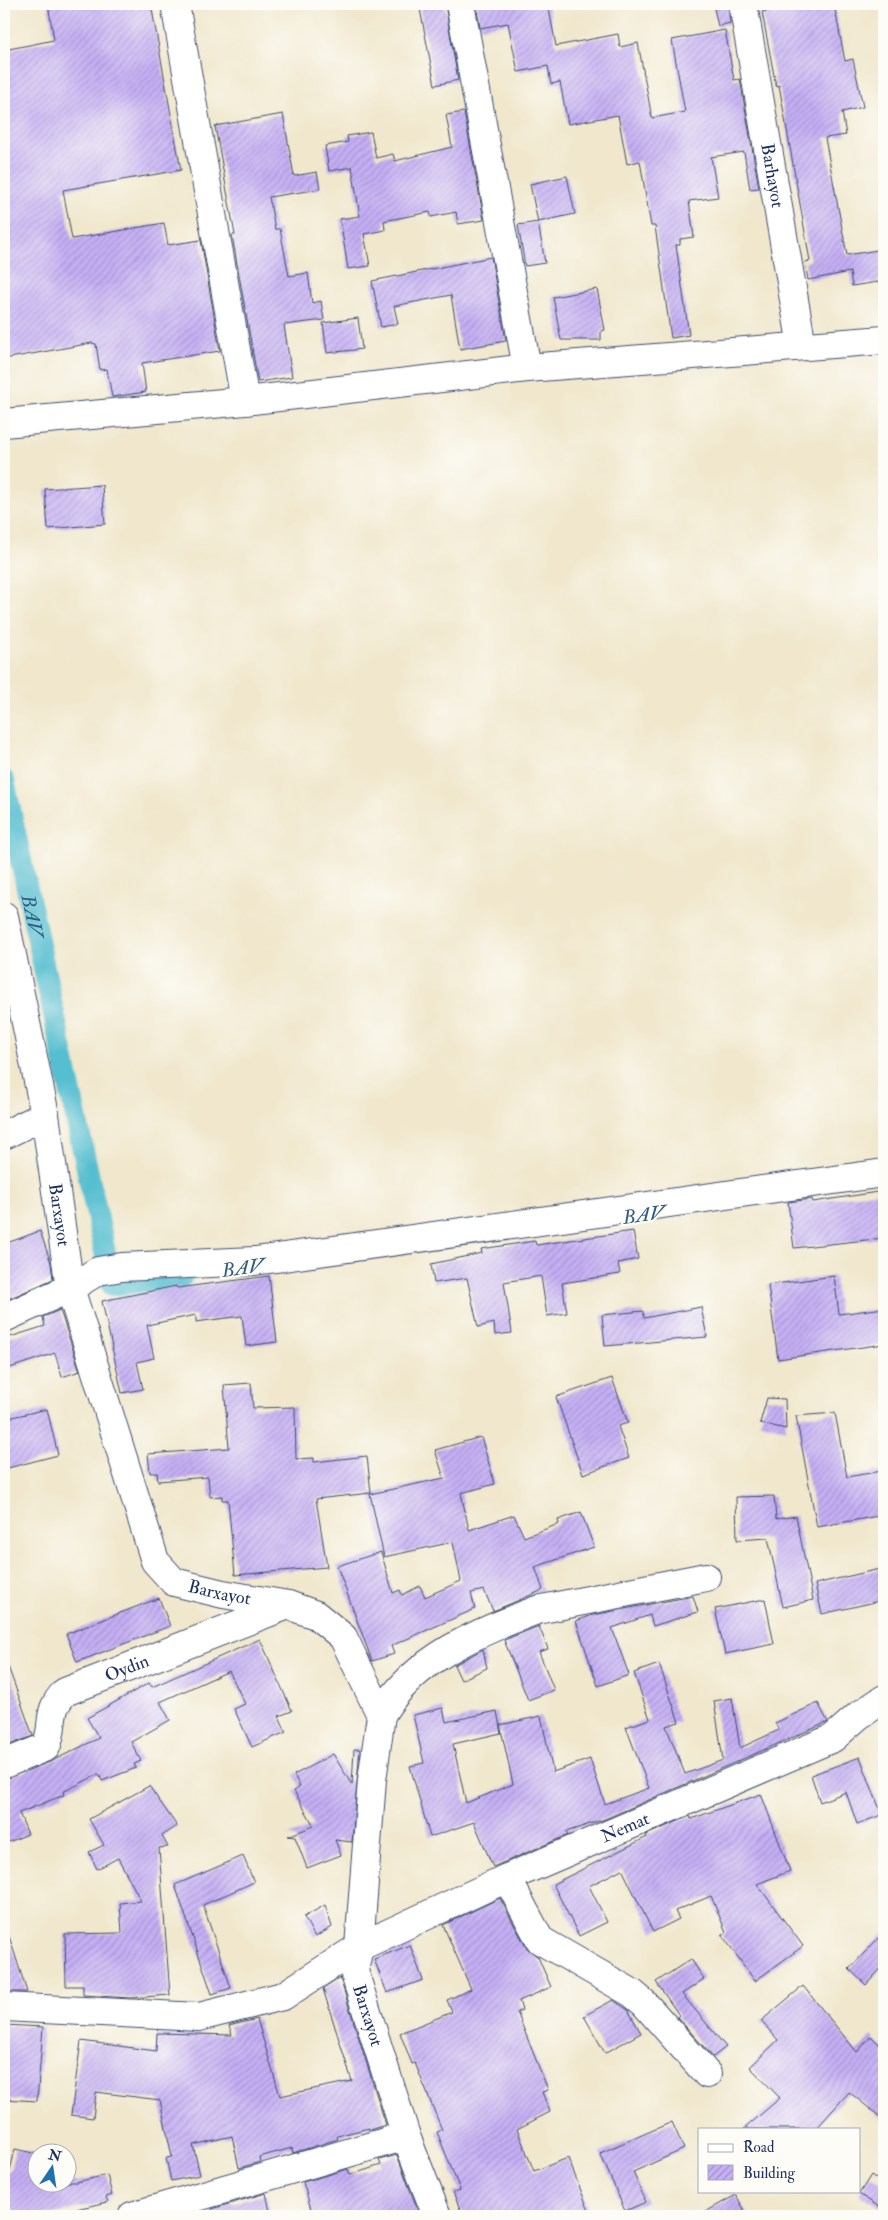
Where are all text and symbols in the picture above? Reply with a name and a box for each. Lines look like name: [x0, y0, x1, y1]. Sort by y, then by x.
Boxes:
street label: Barhayot: [755, 142, 789, 210]
water label: BAV: [15, 892, 49, 943]
street label: Barxayot: [43, 1182, 75, 1248]
water label: BAV: [620, 1200, 670, 1230]
water label: BAV: [219, 1253, 269, 1283]
street label: Barxayot: [186, 1575, 253, 1611]
street label: Oydin: [102, 1649, 152, 1687]
street label: Nemat: [597, 1807, 653, 1848]
street label: Barxayot: [347, 1982, 388, 2049]
legend: [698, 2128, 860, 2192]
text: Road: [743, 2138, 775, 2157]
north arrow: [28, 2142, 78, 2192]
text: N: [46, 2146, 63, 2166]
text: Building: [743, 2164, 795, 2183]

